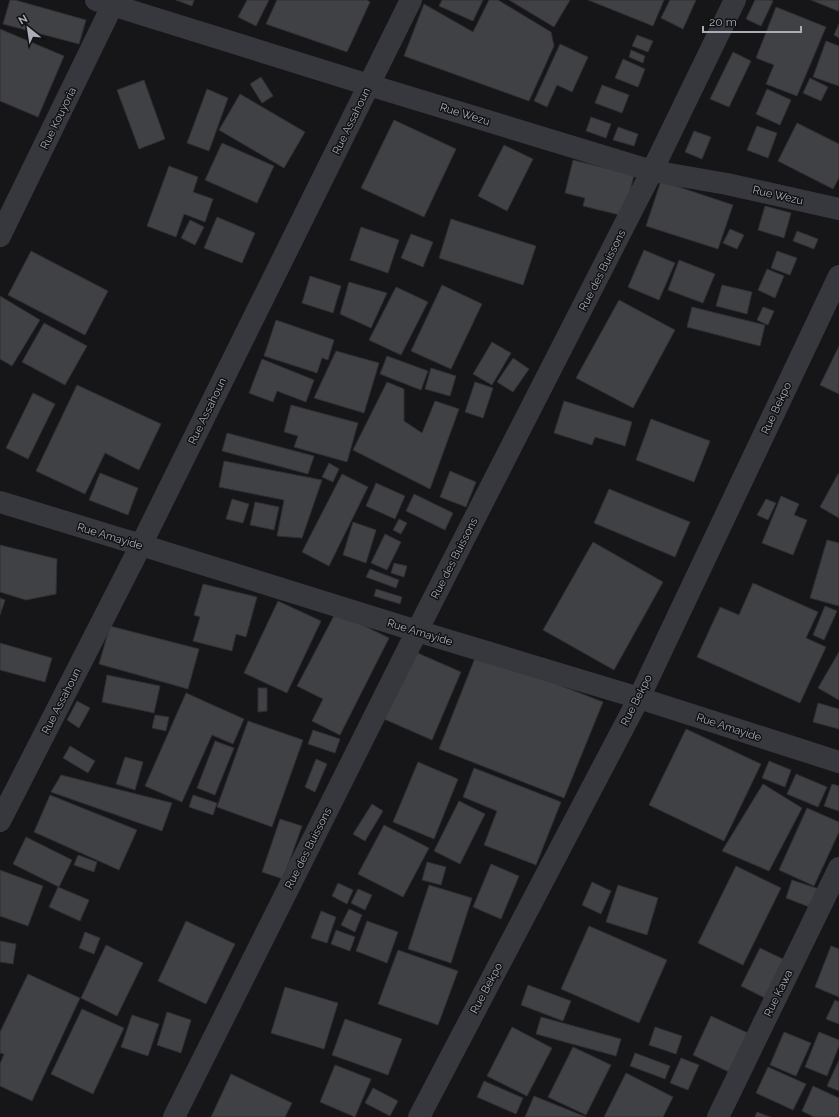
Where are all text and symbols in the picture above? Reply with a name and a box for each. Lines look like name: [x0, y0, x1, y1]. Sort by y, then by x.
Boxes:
north arrow: [8, 8, 48, 48]
scale bar: [703, 8, 801, 34]
text: N: [16, 12, 30, 28]
text: 20 m: [709, 15, 737, 29]
street label: Rue Kouyoria: [38, 85, 79, 151]
street label: Rue Assahoun: [330, 86, 373, 157]
street label: Rue Wezu: [438, 101, 491, 128]
street label: Rue Wezu: [751, 183, 805, 208]
street label: Rue des Buissons: [576, 227, 629, 313]
street label: Rue Assahoun: [186, 376, 229, 447]
street label: Rue Bekpo: [759, 380, 794, 436]
street label: Rue des Buissons: [428, 515, 481, 601]
street label: Rue Amayide: [76, 520, 145, 553]
street label: Rue Amayide: [386, 616, 455, 649]
street label: Rue Assahoun: [39, 666, 84, 736]
street label: Rue Bekpo: [618, 672, 655, 728]
street label: Rue Amayide: [695, 711, 764, 744]
street label: Rue des Buissons: [282, 805, 335, 891]
street label: Rue Bekpo: [468, 960, 506, 1016]
street label: Rue Kawa: [762, 968, 795, 1019]

